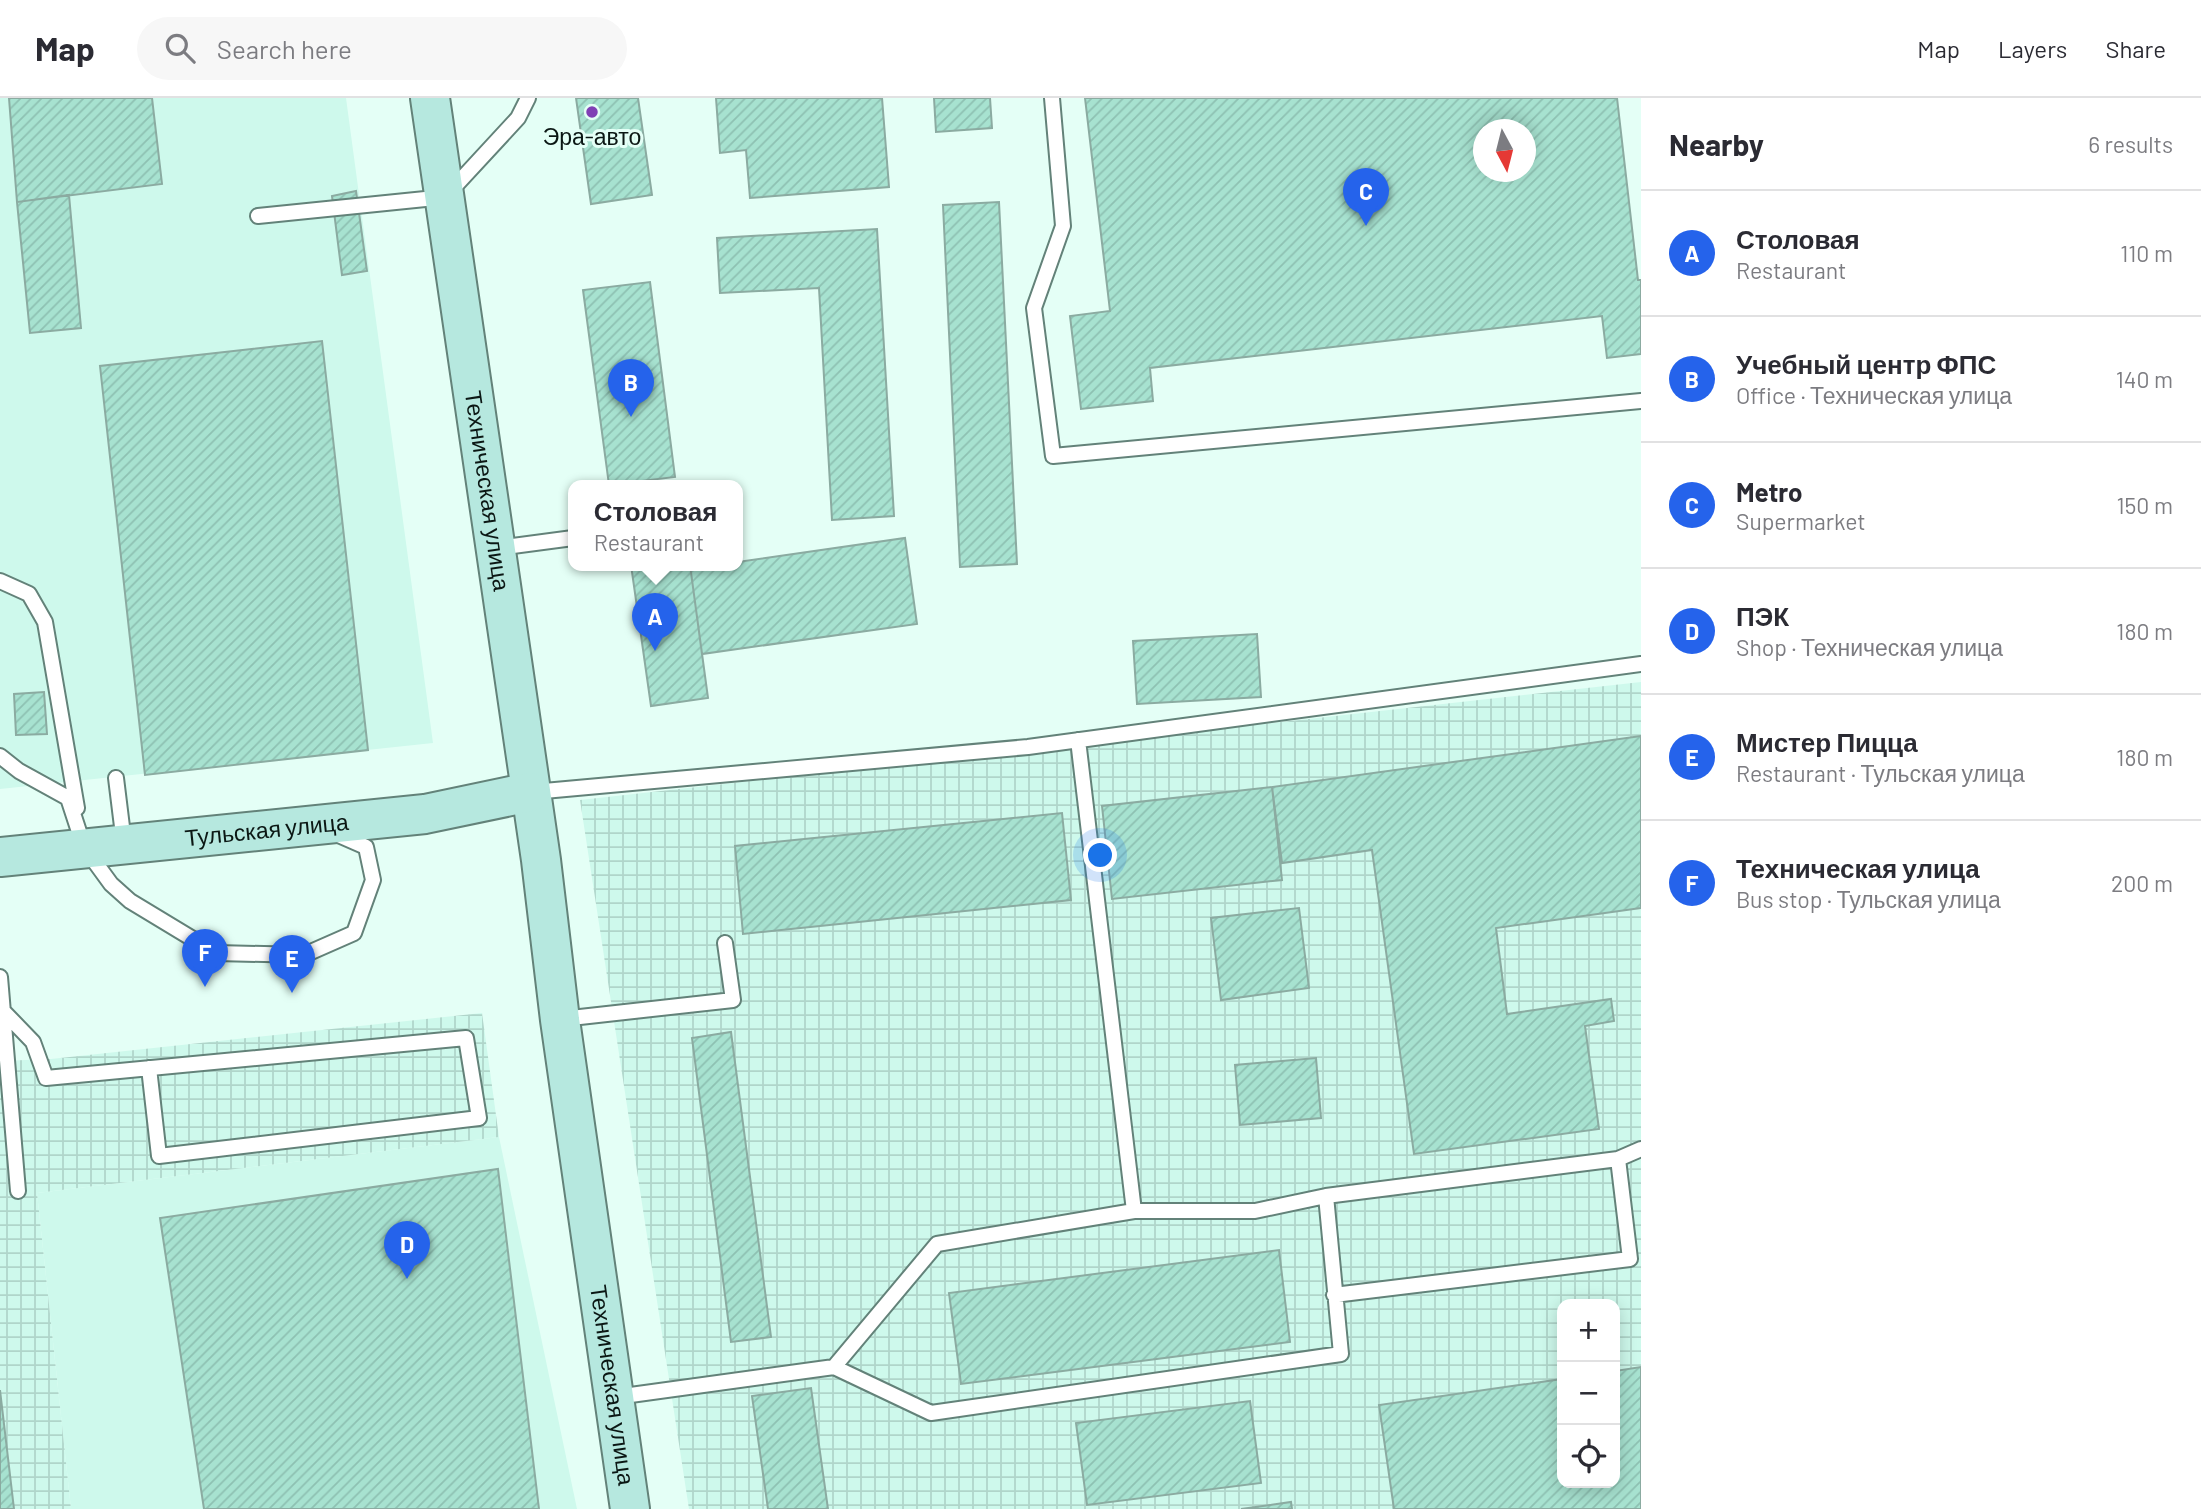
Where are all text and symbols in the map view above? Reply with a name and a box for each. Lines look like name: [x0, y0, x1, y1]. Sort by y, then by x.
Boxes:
search box: [137, 17, 627, 80]
text: Map: [35, 28, 95, 68]
icon: search: [161, 29, 199, 67]
text: Search here: [217, 33, 352, 64]
text: Map: [1917, 34, 1960, 63]
text: Layers: [1998, 34, 2067, 63]
text: Share: [2105, 34, 2166, 63]
marker: Эра-авто: [584, 104, 600, 120]
north arrow: [1473, 119, 1536, 182]
place label: Эра-авто: [543, 122, 641, 150]
text: Nearby: [1669, 126, 1764, 162]
text: 6 results: [2088, 130, 2173, 158]
pin: C: [1343, 168, 1389, 226]
text: Столовая: [1736, 223, 1860, 254]
text: A: [1684, 239, 1700, 267]
text: 110 m: [2120, 239, 2173, 267]
text: Restaurant: [1736, 256, 1846, 284]
text: Учебный центр ФПС: [1736, 348, 1996, 379]
pin: B: [608, 359, 654, 417]
text: B: [1685, 365, 1699, 393]
text: 140 m: [2116, 365, 2173, 393]
text: Office · Техническая улица: [1736, 381, 2012, 409]
street label: Техническая улица: [460, 389, 517, 593]
text: Metro: [1736, 476, 1802, 507]
popup: [568, 480, 743, 571]
text: C: [1685, 491, 1699, 519]
text: 150 m: [2117, 491, 2173, 519]
text: Столовая: [594, 495, 717, 526]
text: Supermarket: [1736, 507, 1866, 535]
text: Restaurant: [594, 528, 704, 556]
pin: A: [632, 593, 678, 651]
text: ПЭК: [1736, 600, 1789, 631]
text: D: [1685, 617, 1699, 645]
text: 180 m: [2116, 617, 2173, 645]
text: Shop · Техническая улица: [1736, 633, 2003, 661]
text: Мистер Пицца: [1736, 726, 1918, 757]
text: E: [1685, 743, 1699, 771]
text: 180 m: [2116, 743, 2173, 771]
text: Restaurant · Тульская улица: [1736, 759, 2025, 787]
street label: Тульская улица: [183, 807, 350, 851]
your location: [1083, 838, 1117, 872]
text: Техническая улица: [1736, 852, 1980, 883]
text: F: [1686, 869, 1698, 897]
text: 200 m: [2111, 869, 2173, 897]
text: Bus stop · Тульская улица: [1736, 885, 2001, 913]
pin: F: [182, 929, 228, 987]
pin: E: [269, 935, 315, 993]
pin: D: [384, 1221, 430, 1279]
street label: Техническая улица: [585, 1283, 641, 1487]
map controls: [1557, 1299, 1620, 1488]
button: +: [1557, 1299, 1620, 1362]
button: −: [1557, 1362, 1620, 1425]
button: locate: [1557, 1425, 1620, 1488]

